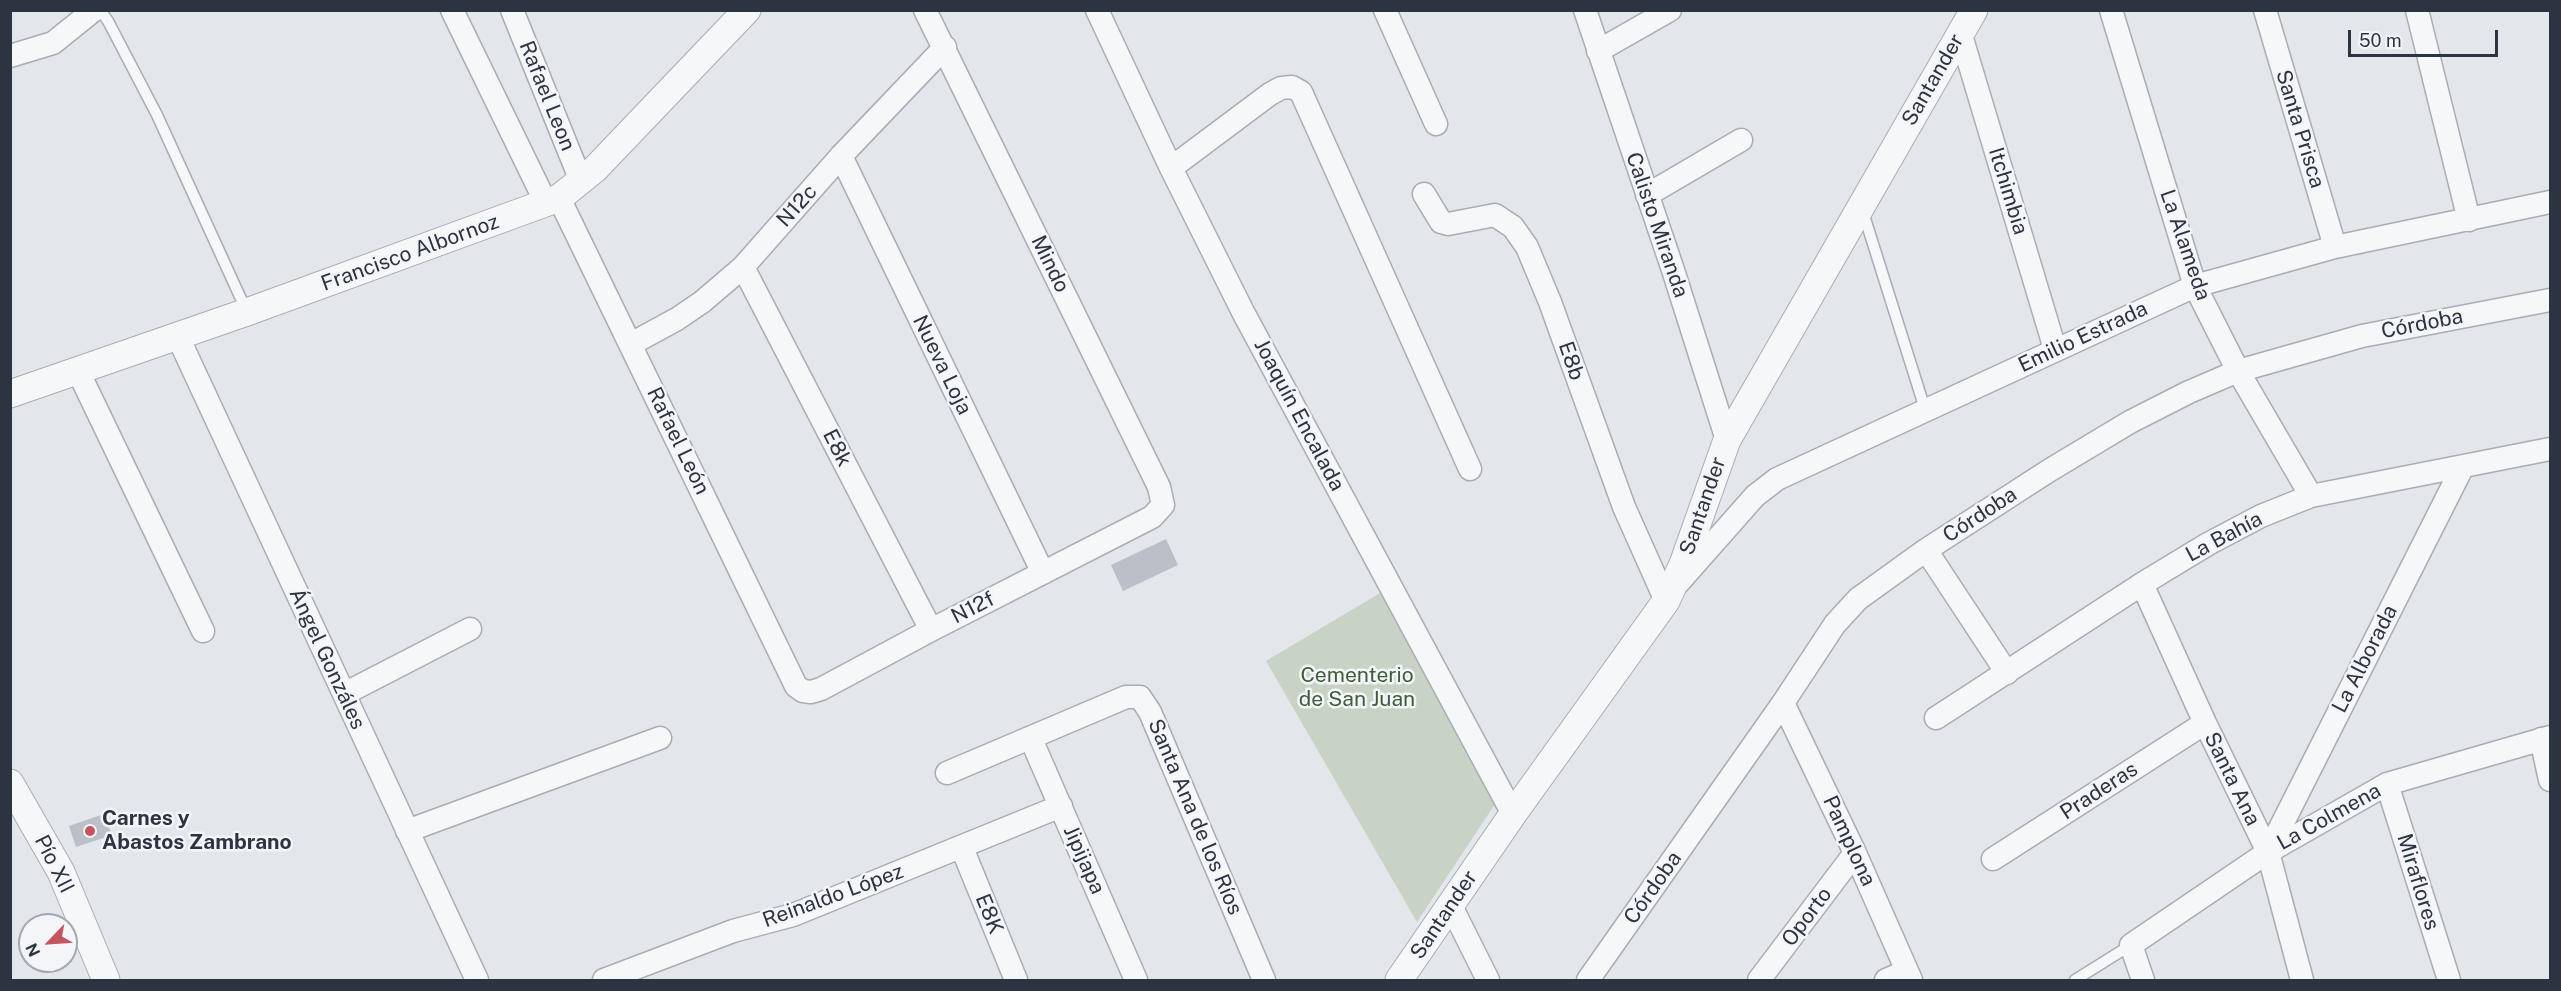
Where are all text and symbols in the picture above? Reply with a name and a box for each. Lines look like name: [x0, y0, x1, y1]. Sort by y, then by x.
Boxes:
scale bar: [2351, 18, 2501, 56]
street label: Santander: [1897, 30, 1969, 130]
text: 50 m: [2359, 30, 2402, 51]
street label: Rafael Leon: [514, 37, 580, 155]
street label: Santa Prisca: [2270, 67, 2330, 191]
street label: Itchimbia: [1983, 144, 2033, 238]
street label: Calisto Miranda: [1620, 149, 1694, 301]
street label: N12c: [771, 180, 823, 232]
street label: La Alameda: [2154, 186, 2216, 304]
street label: Francisco Albornoz: [318, 209, 502, 297]
street label: Mindo: [1025, 231, 1075, 297]
street label: Emilio Estrada: [2014, 296, 2152, 378]
street label: Córdoba: [2379, 304, 2465, 344]
street label: Nueva Loja: [907, 311, 977, 419]
street label: Joaquín Encalada: [1248, 335, 1350, 495]
street label: E8b: [1553, 338, 1589, 384]
street label: Rafael León: [641, 383, 715, 499]
street label: E8k: [817, 425, 857, 471]
street label: Santander: [1675, 454, 1731, 558]
street label: Córdoba: [1938, 482, 2022, 548]
street label: La Bahía: [2181, 506, 2267, 568]
street label: Ángel Gonzáles: [283, 585, 371, 733]
street label: N12f: [947, 587, 999, 629]
street label: La Alborada: [2327, 601, 2403, 717]
park label: Cementerio de San Juan: [1299, 663, 1415, 713]
street label: Santa Ana de los Ríos: [1142, 715, 1248, 919]
street label: Santa Ana: [2199, 728, 2265, 830]
street label: Praderas: [2056, 757, 2142, 825]
street label: La Colmena: [2273, 778, 2385, 856]
street label: Pamplona: [1817, 792, 1881, 890]
place label: Carnes y Abastos Zambrano: [102, 806, 292, 856]
street label: Jipijapa: [1058, 822, 1110, 898]
marker: Carnes y Abastos Zambrano: [83, 824, 97, 838]
street label: Pío XII: [29, 831, 79, 897]
street label: Miraflores: [2391, 831, 2445, 933]
street label: Córdoba: [1619, 847, 1687, 929]
street label: Reinaldo López: [759, 859, 907, 933]
street label: Santander: [1405, 866, 1483, 964]
street label: Oporto: [1777, 883, 1837, 951]
street label: E8K: [970, 890, 1008, 938]
north arrow: [18, 913, 78, 973]
text: N: [22, 940, 44, 960]

